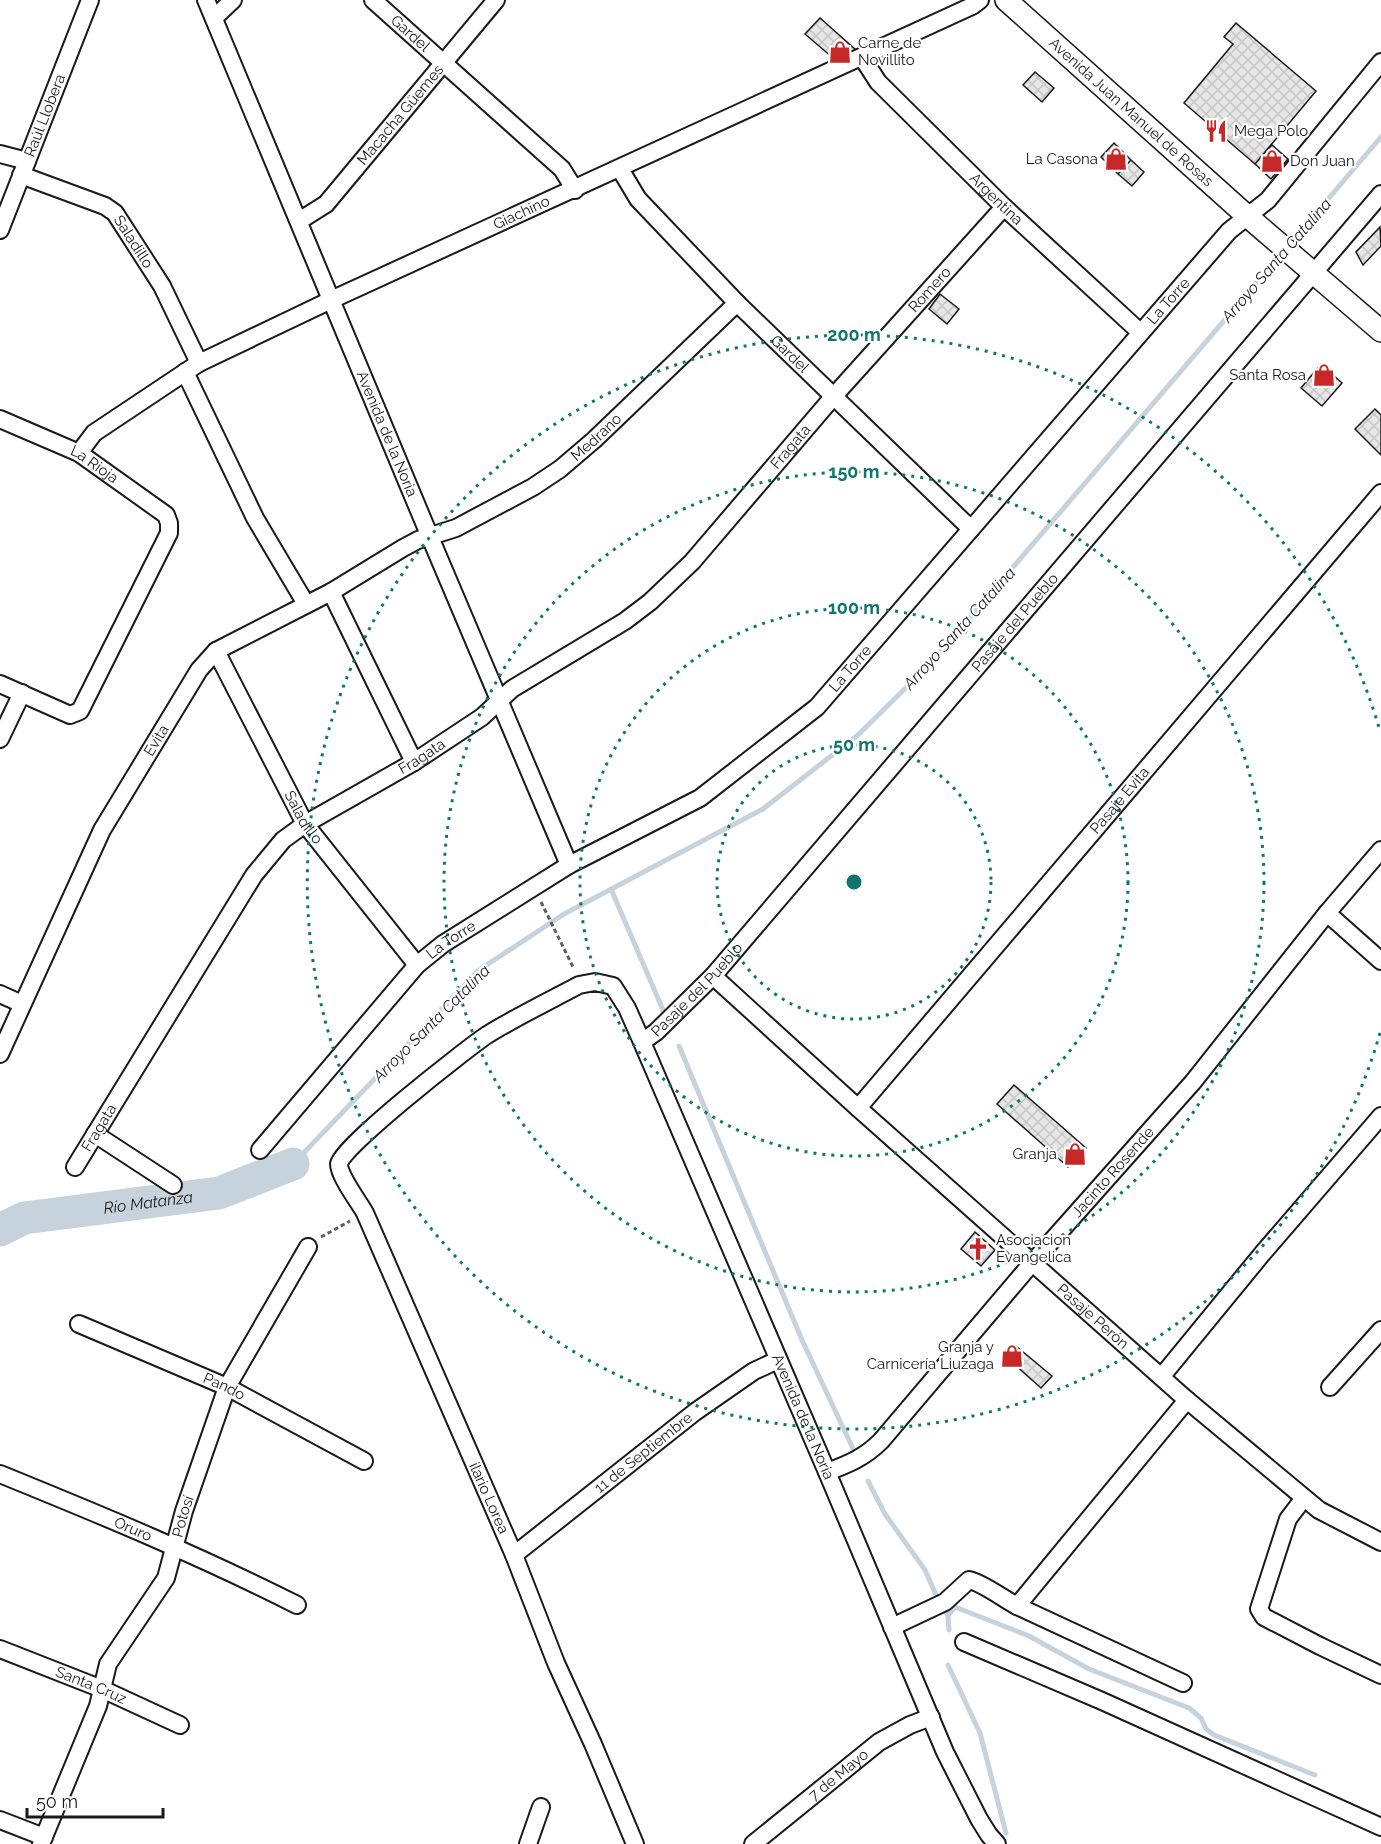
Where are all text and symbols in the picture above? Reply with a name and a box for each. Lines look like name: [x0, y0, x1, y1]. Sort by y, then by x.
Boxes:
street label: Gardel: [387, 11, 434, 56]
place label: Carne de Novillito: [858, 34, 921, 69]
street label: Avenida Juan Manuel de Rosas: [1045, 34, 1217, 190]
shop icon: Carne de Novillito: [827, 39, 853, 65]
street label: Macacha Güemes: [353, 61, 447, 169]
street label: Raúl Llobera: [20, 71, 69, 160]
restaurant icon: Mega Polo: [1203, 118, 1229, 144]
place label: Mega Polo: [1234, 122, 1308, 140]
shop icon: La Casona: [1103, 146, 1129, 172]
shop icon: Don Juan: [1259, 148, 1285, 174]
place label: La Casona: [1026, 150, 1098, 168]
place label: Don Juan: [1290, 152, 1355, 170]
street label: Argentina: [966, 169, 1027, 229]
street label: Giachino: [490, 192, 553, 233]
water label: Arroyo Santa Catalina: [1217, 194, 1336, 327]
street label: Saladillo: [110, 212, 157, 272]
street label: Romero: [905, 263, 955, 316]
street label: La Torre: [1143, 274, 1194, 328]
text: 200 m: [827, 324, 881, 345]
street label: Gardel: [767, 331, 813, 377]
shop icon: Santa Rosa: [1311, 362, 1337, 388]
place label: Santa Rosa: [1229, 366, 1306, 384]
street label: Avenida de la Noria: [353, 368, 421, 499]
street label: Medrano: [567, 410, 625, 465]
street label: Fragata: [767, 421, 814, 472]
street label: La Rioja: [68, 442, 122, 487]
text: 150 m: [829, 461, 880, 482]
water label: Arroyo Santa Catalina: [899, 563, 1020, 694]
street label: Pasaje del Pueblo: [968, 570, 1062, 675]
text: 100 m: [828, 597, 880, 618]
street label: La Torre: [825, 641, 875, 696]
street label: Evita: [140, 721, 173, 759]
text: 50 m: [833, 734, 875, 755]
street label: Fragata: [395, 735, 449, 778]
street label: Pasaje Evita: [1086, 763, 1153, 837]
street label: Saladillo: [280, 788, 326, 848]
centre of rings: [844, 872, 864, 892]
street label: La Torre: [423, 917, 479, 963]
street label: Pasaje del Pueblo: [647, 939, 746, 1041]
water label: Arroyo Santa Catalina: [368, 960, 494, 1087]
street label: Fragata: [78, 1101, 120, 1155]
street label: Jacinto Rosende: [1068, 1123, 1158, 1221]
shop icon: Granja: [1062, 1141, 1088, 1167]
place label: Granja: [1013, 1145, 1057, 1163]
water label: Río Matanza: [102, 1187, 194, 1218]
place label: Asociacion Evangelica: [996, 1231, 1071, 1266]
church icon: Asociacion Evangelica: [965, 1236, 991, 1262]
street label: Pasaje Perón: [1053, 1280, 1132, 1353]
place label: Granja y Carnicería Liuzaga: [867, 1338, 994, 1373]
shop icon: Granja y Carnicería Liuzaga: [999, 1343, 1025, 1369]
street label: Avenida de la Noria: [768, 1351, 838, 1482]
street label: Pando: [200, 1369, 248, 1404]
street label: 11 de Septiembre: [591, 1408, 696, 1497]
street label: ilario Lorea: [465, 1459, 513, 1537]
street label: Potosí: [168, 1493, 198, 1539]
street label: Oruro: [111, 1513, 155, 1545]
street label: Santa Cruz: [53, 1663, 129, 1708]
street label: 7 de Mayo: [805, 1745, 872, 1804]
scale bar: [27, 1781, 164, 1819]
text: 50 m: [36, 1791, 78, 1812]

